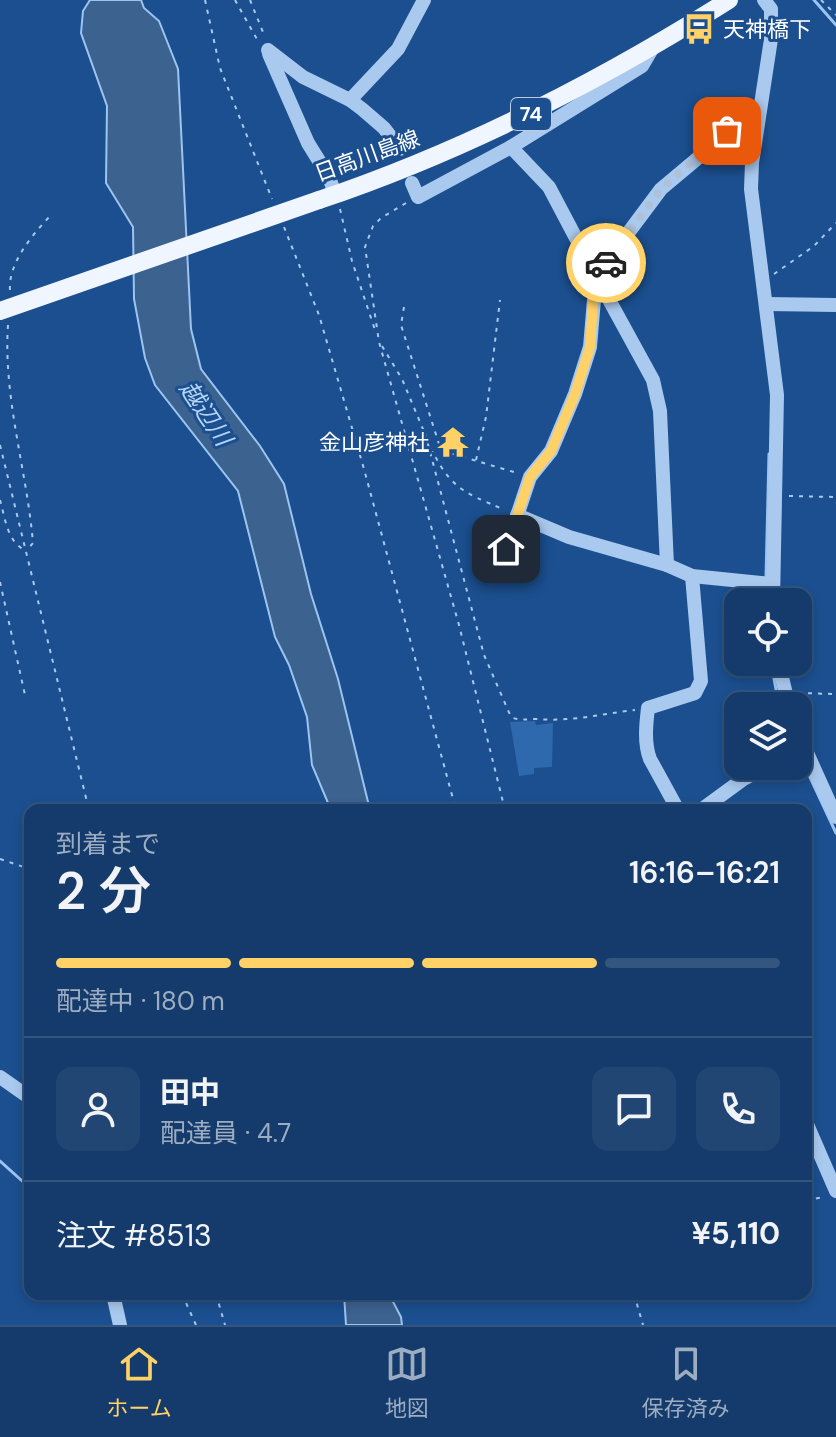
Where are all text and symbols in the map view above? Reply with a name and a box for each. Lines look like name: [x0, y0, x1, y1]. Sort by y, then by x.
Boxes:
bus stop icon: 天神橋下: [682, 12, 716, 46]
place label: 天神橋下: [723, 15, 811, 44]
pin: [693, 97, 761, 165]
road number: 74: [511, 98, 551, 130]
icon: bag: [705, 109, 749, 153]
street label: 日高川島線: [310, 124, 424, 188]
courier: [566, 223, 646, 303]
icon: car: [584, 241, 628, 285]
water label: 越辺川: [173, 374, 241, 454]
temple icon: 金山彦神社: [436, 425, 470, 459]
place label: 金山彦神社: [319, 428, 429, 457]
pin: [472, 515, 540, 583]
icon: home: [484, 527, 528, 571]
map controls: [724, 588, 812, 780]
button: locate: [724, 588, 812, 676]
button: layers: [724, 692, 812, 780]
text: 到着まで: [56, 827, 160, 861]
text: 16:16–16:21: [629, 853, 780, 892]
text: 2 分: [56, 857, 151, 925]
text: 配達中 · 180 m: [56, 984, 225, 1018]
button: person: [56, 1067, 140, 1151]
button: chat: [592, 1067, 676, 1151]
button: phone: [696, 1067, 780, 1151]
text: 田中: [160, 1073, 220, 1112]
text: 配達員 · 4.7: [160, 1116, 291, 1150]
text: ¥5,110: [692, 1214, 780, 1253]
text: 注文 #8513: [56, 1216, 212, 1255]
tab: ホーム: [106, 1342, 172, 1423]
tab: 地図: [385, 1342, 429, 1423]
tab: 保存済み: [642, 1342, 730, 1423]

